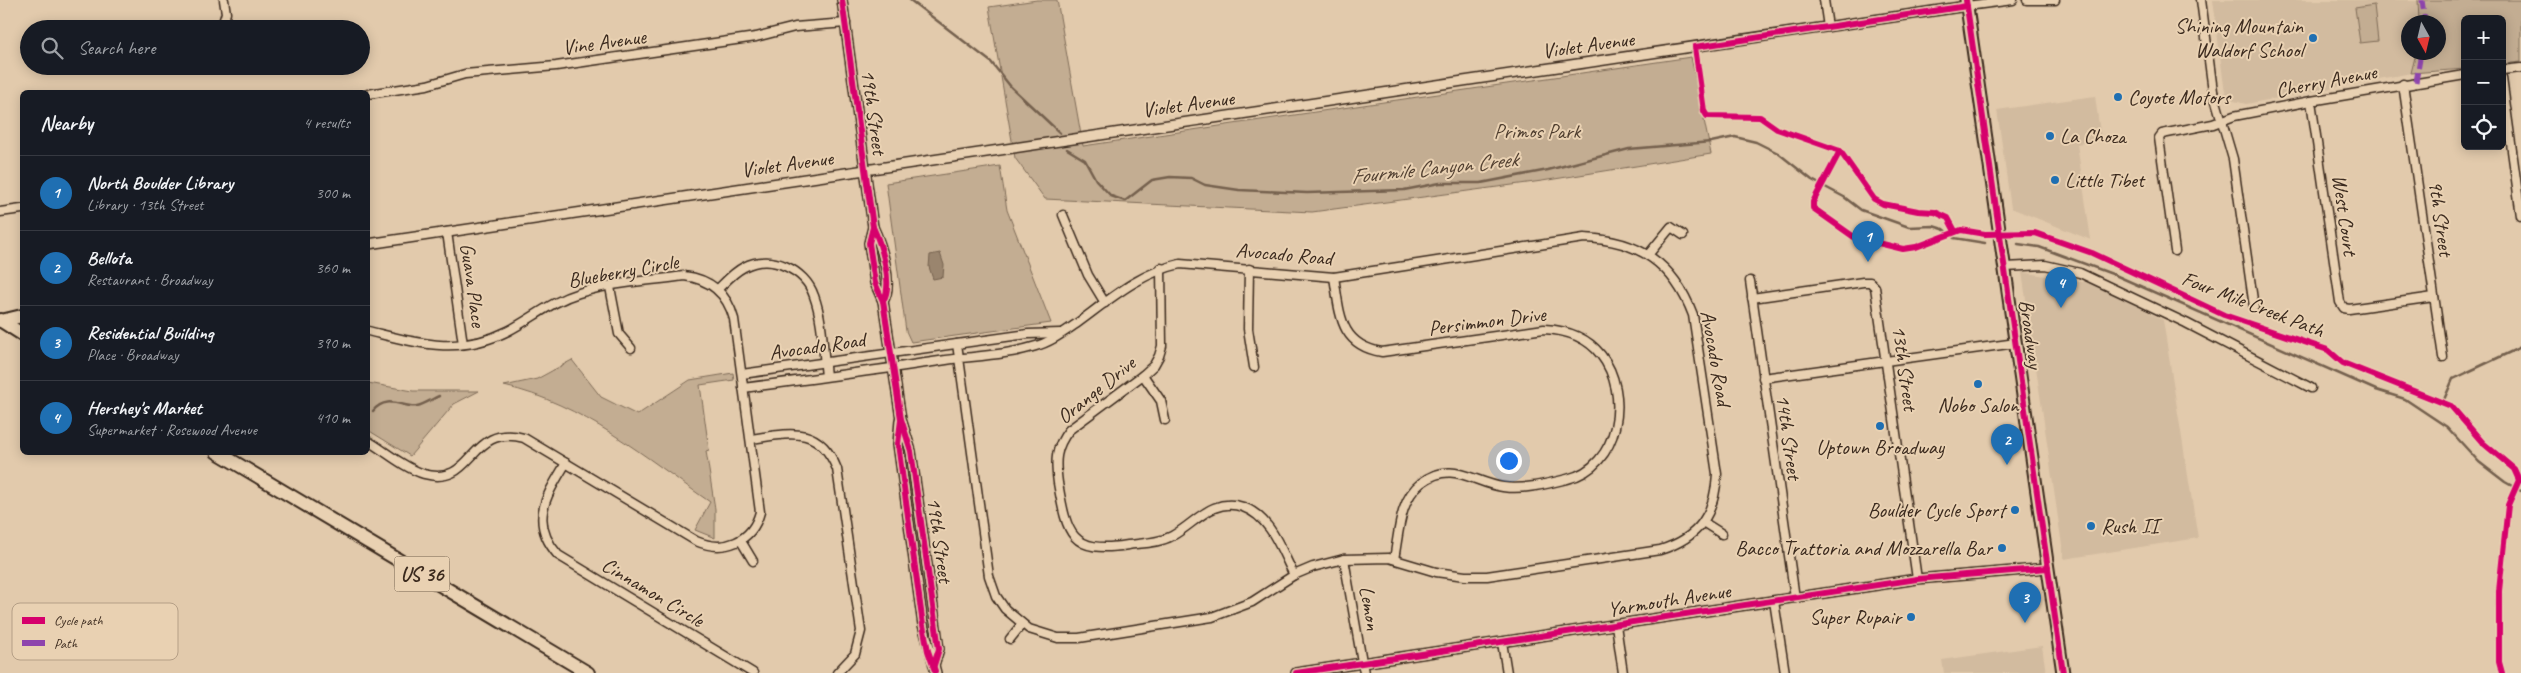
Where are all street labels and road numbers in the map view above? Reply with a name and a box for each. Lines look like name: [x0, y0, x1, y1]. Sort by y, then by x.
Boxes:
street label: Vine Avenue: [561, 23, 649, 61]
street label: Violet Avenue: [1540, 26, 1637, 64]
street label: Cherry Avenue: [2273, 58, 2380, 104]
street label: 19th Street: [855, 68, 893, 158]
street label: Violet Avenue: [1140, 85, 1237, 123]
street label: Violet Avenue: [739, 145, 836, 183]
street label: West Court: [2326, 173, 2364, 259]
street label: 9th Street: [2423, 178, 2459, 260]
street label: Avocado Road: [1235, 237, 1337, 271]
street label: Guava Place: [454, 241, 492, 330]
street label: Blueberry Circle: [566, 248, 681, 294]
street label: Four Mile Creek Path: [2178, 265, 2328, 343]
street label: Broadway: [2013, 298, 2049, 372]
street label: Persimmon Drive: [1427, 301, 1548, 341]
street label: Avocado Road: [1695, 308, 1738, 411]
street label: 13th Street: [1886, 324, 1924, 414]
street label: Avocado Road: [767, 326, 870, 366]
street label: Orange Drive: [1051, 349, 1142, 430]
street label: 14th Street: [1770, 393, 1808, 483]
street label: 19th Street: [921, 496, 959, 586]
street label: Cinnamon Circle: [597, 551, 710, 633]
road number: US 36: [394, 556, 450, 592]
street label: Yarmouth Avenue: [1606, 577, 1733, 623]
street label: Lemon: [1354, 584, 1386, 632]

